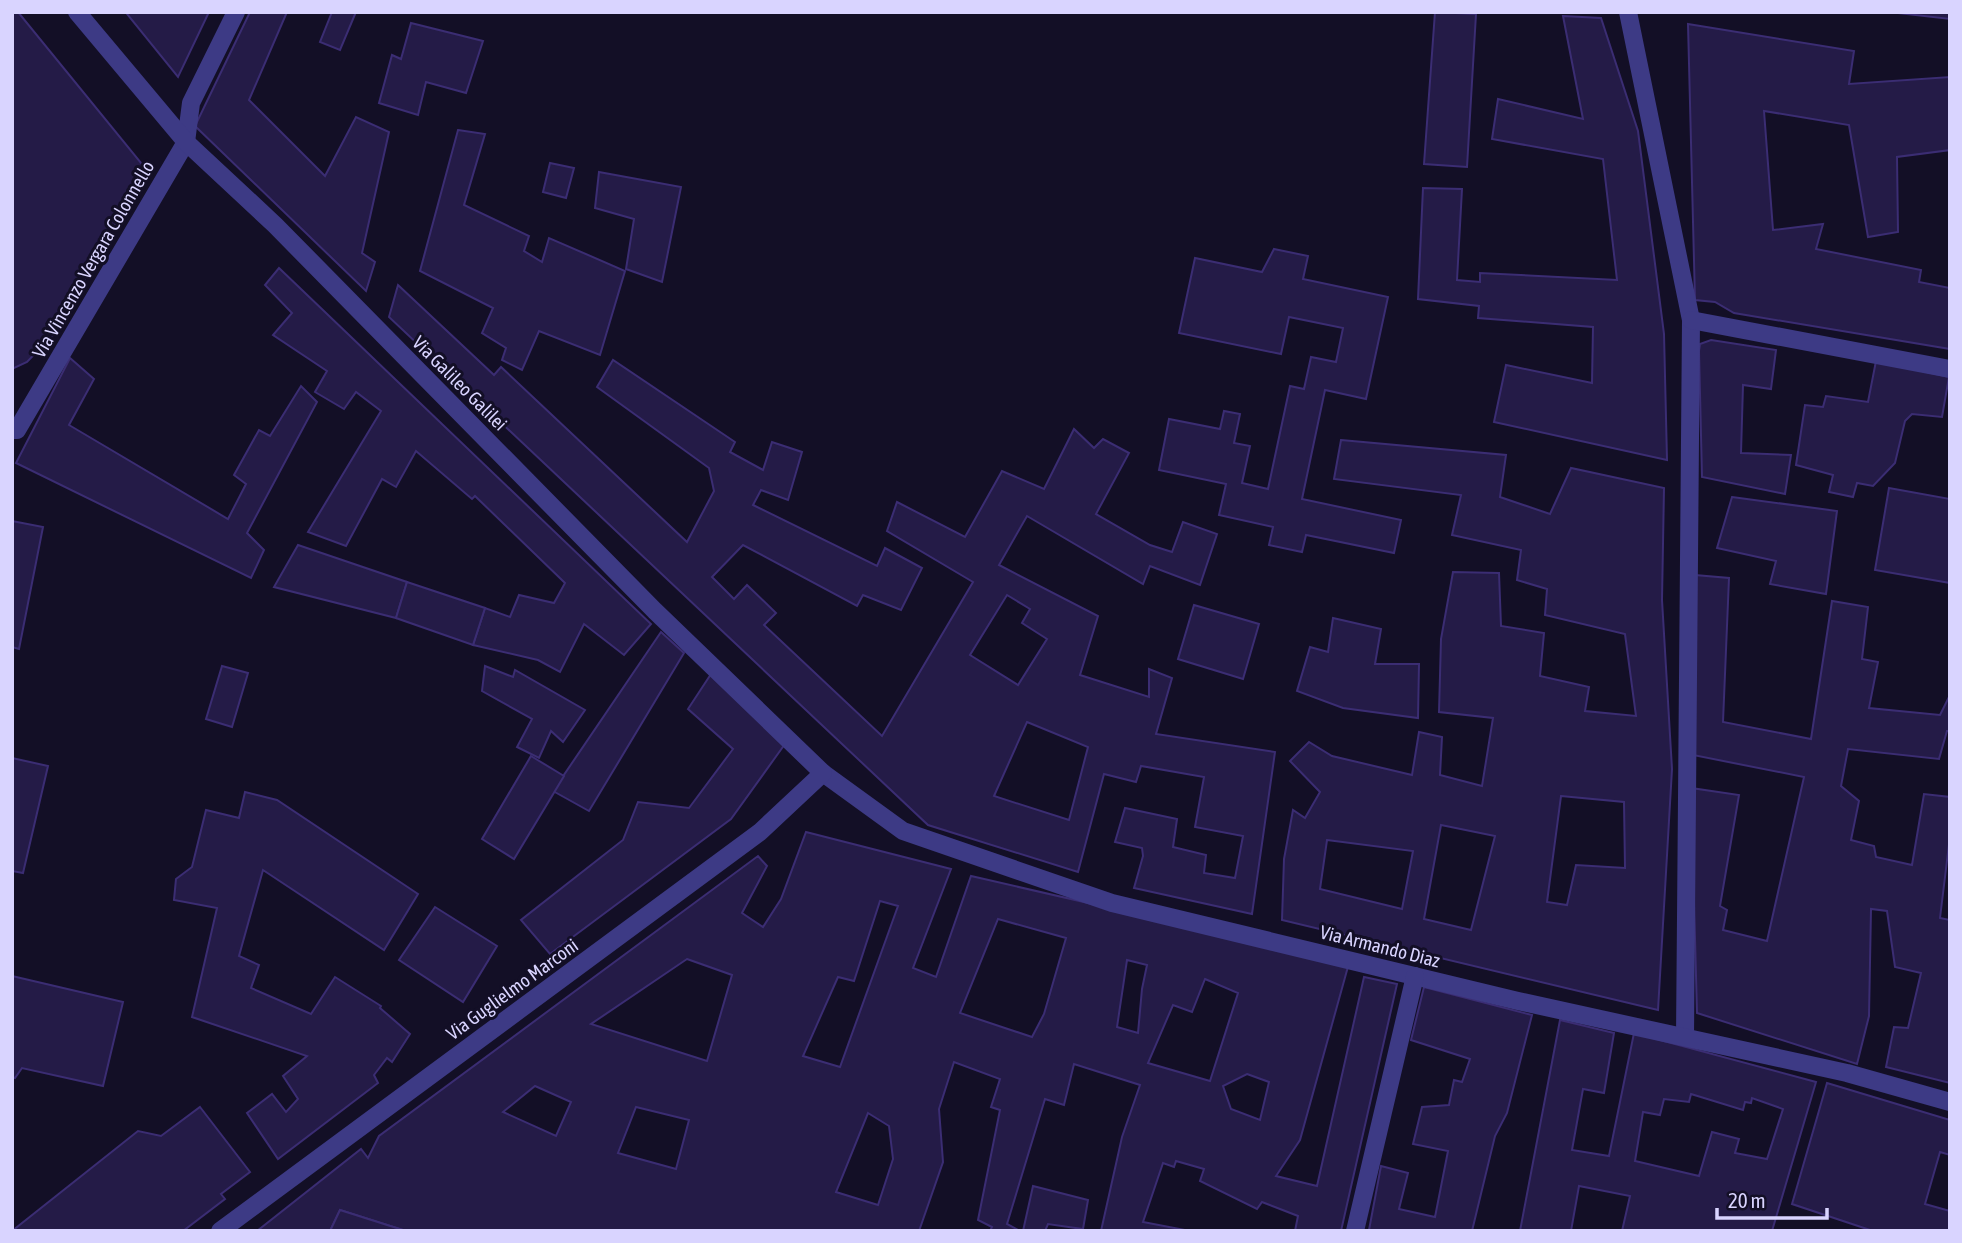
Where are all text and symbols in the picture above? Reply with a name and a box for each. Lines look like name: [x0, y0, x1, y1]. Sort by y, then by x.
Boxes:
street label: Via Vincenzo Vergara Colonnello: [28, 157, 159, 361]
street label: Via Galileo Galilei: [408, 331, 512, 435]
street label: Via Armando Diaz: [1318, 920, 1442, 972]
street label: Via Guglielmo Marconi: [442, 934, 582, 1044]
scale bar: [1717, 1176, 1827, 1220]
text: 20 m: [1728, 1188, 1766, 1212]

